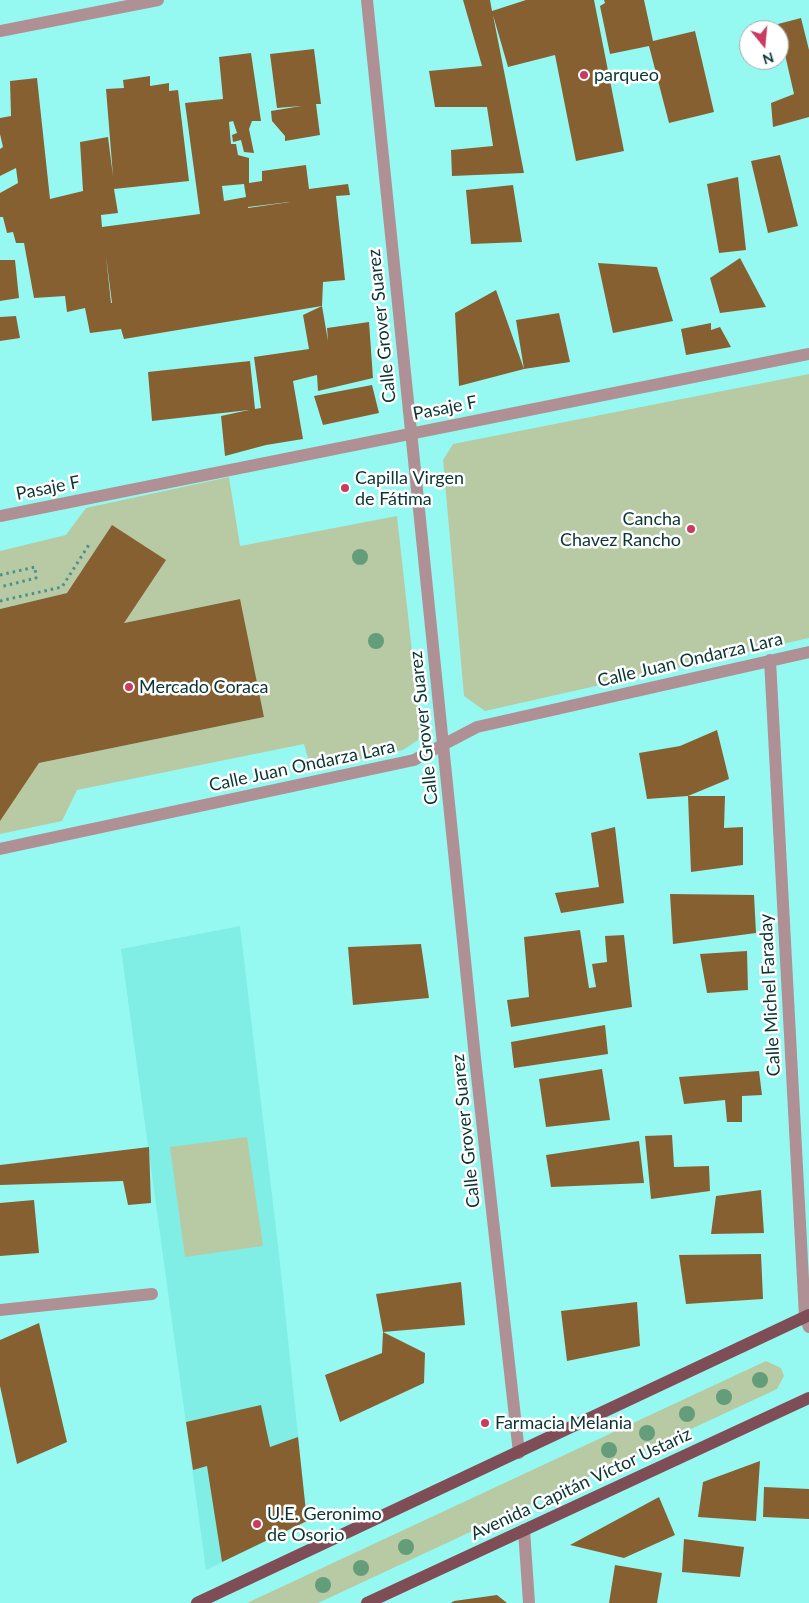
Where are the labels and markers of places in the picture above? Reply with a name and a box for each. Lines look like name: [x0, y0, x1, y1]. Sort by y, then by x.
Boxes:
place label: parqueo: [594, 64, 659, 86]
marker: parqueo: [578, 69, 590, 81]
place label: Capilla Virgen de Fátima: [355, 467, 464, 509]
marker: Capilla Virgen de Fátima: [339, 482, 351, 494]
place label: Cancha Chavez Rancho: [560, 508, 681, 550]
marker: Cancha Chavez Rancho: [685, 523, 697, 535]
place label: Mercado Coraca: [139, 676, 269, 698]
marker: Mercado Coraca: [123, 681, 135, 693]
place label: Farmacia Melania: [495, 1412, 632, 1434]
marker: Farmacia Melania: [479, 1417, 491, 1429]
place label: U.E. Geronimo de Osorio: [267, 1503, 382, 1546]
marker: U.E. Geronimo de Osorio: [251, 1518, 263, 1530]

